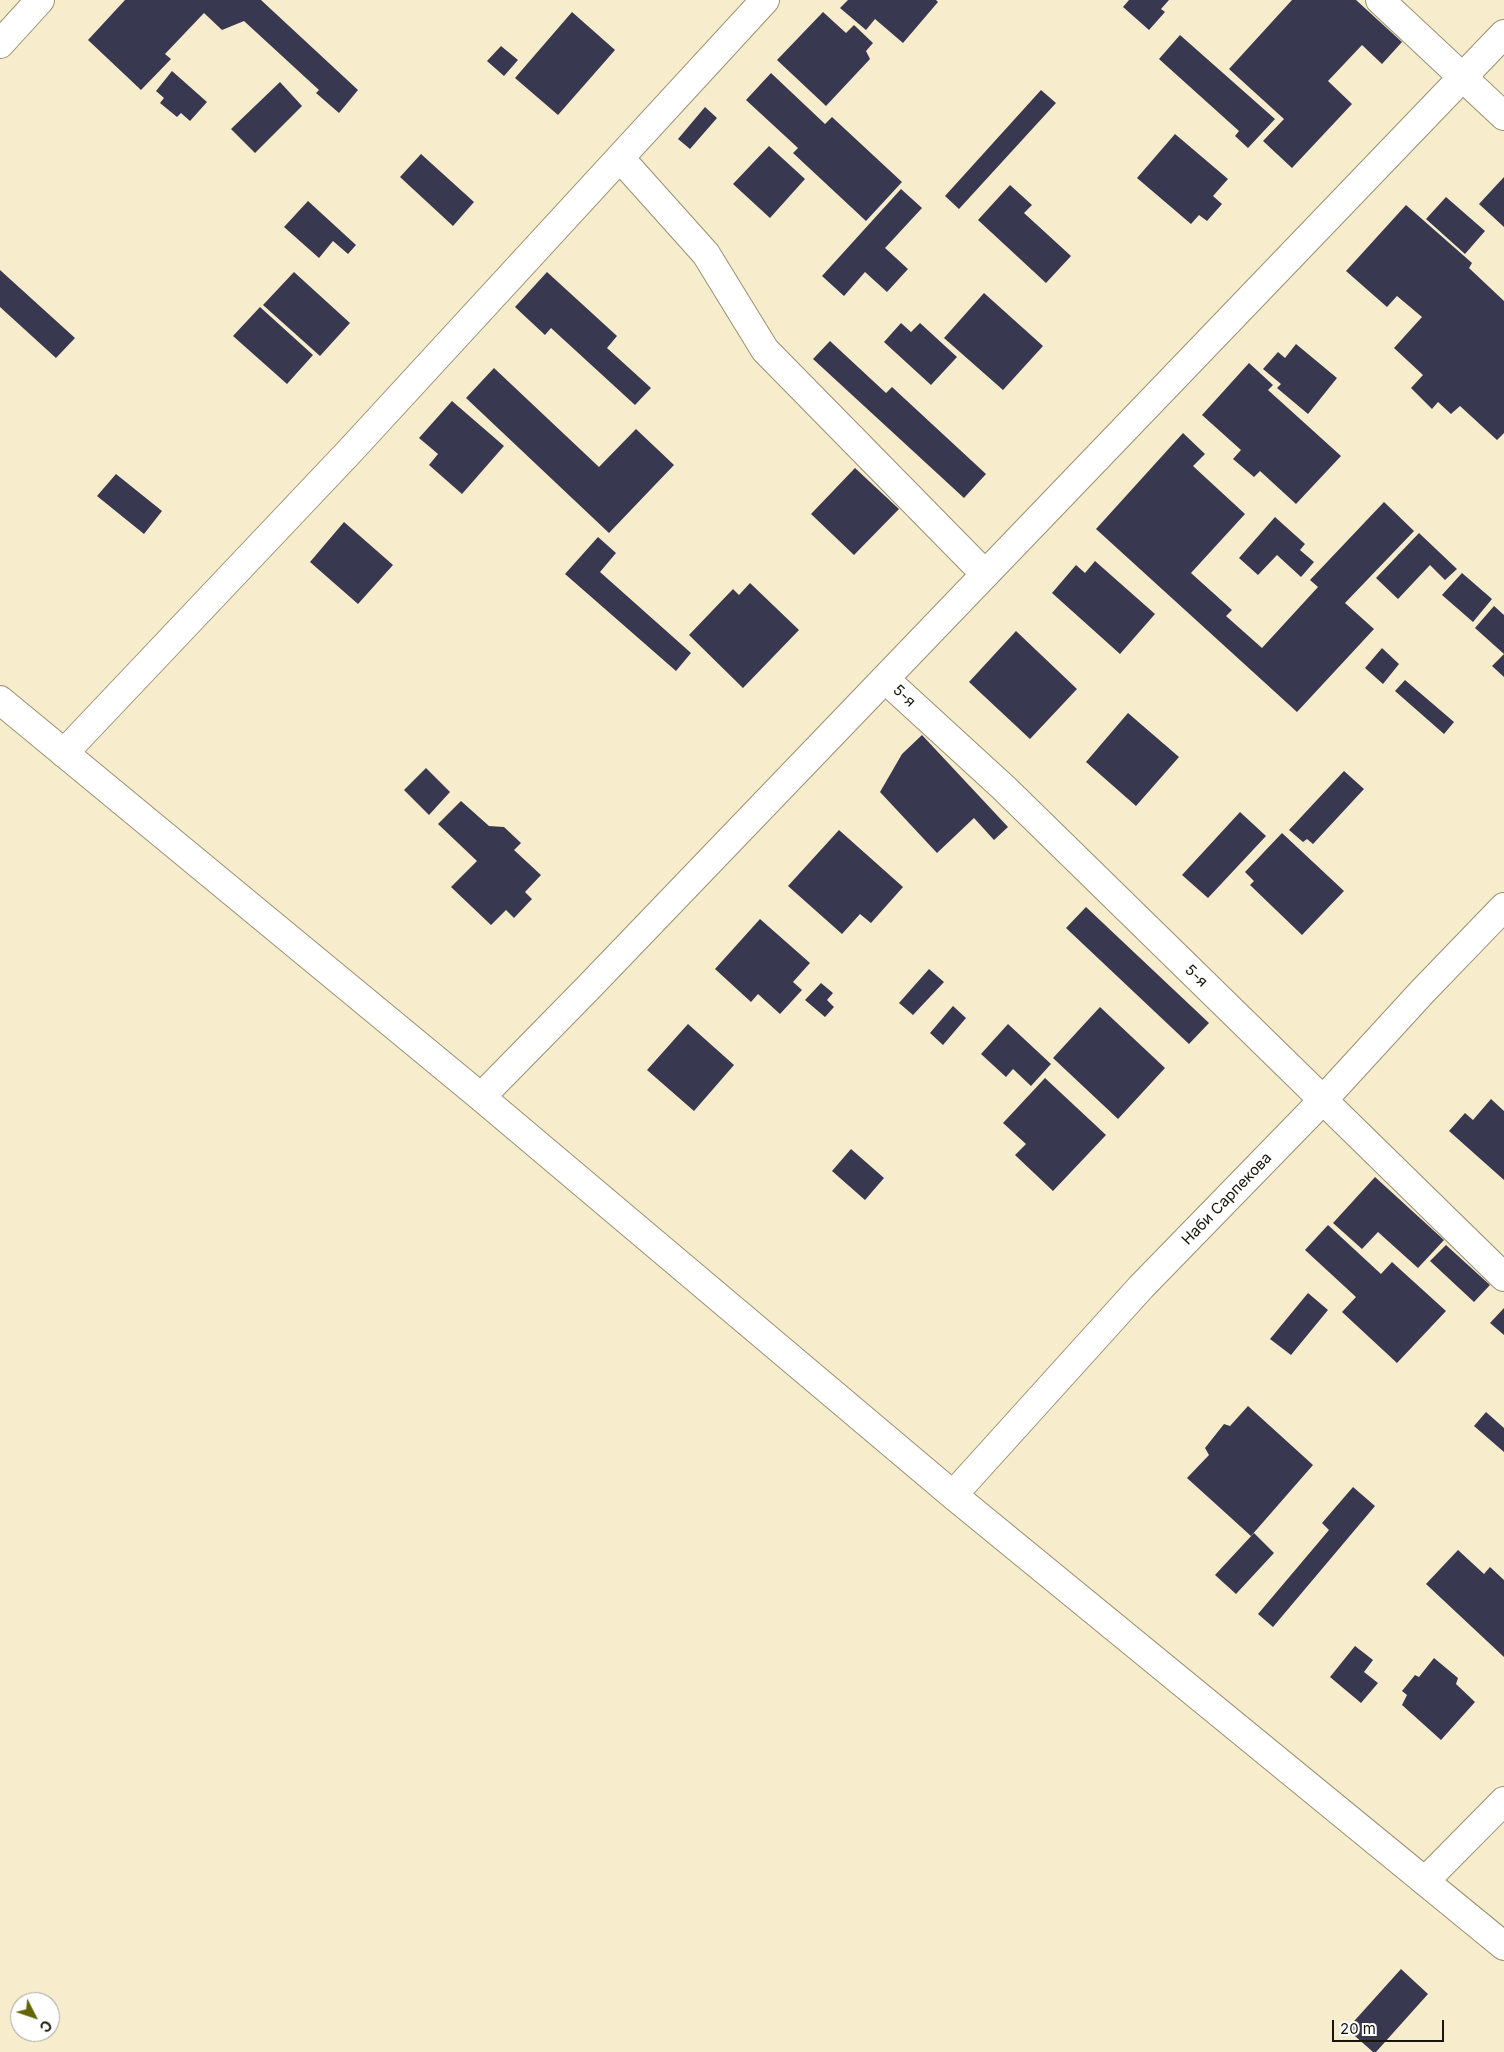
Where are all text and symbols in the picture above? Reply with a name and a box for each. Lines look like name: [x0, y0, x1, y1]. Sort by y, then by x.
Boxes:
street label: 5-я: [889, 681, 919, 711]
street label: 5-я: [1181, 961, 1211, 991]
street label: Наби Сарпекова: [1178, 1149, 1276, 1249]
north arrow: [10, 1992, 60, 2042]
scale bar: [1334, 2010, 1446, 2042]
text: С: [36, 2017, 56, 2036]
text: 20 m: [1340, 2019, 1376, 2038]

